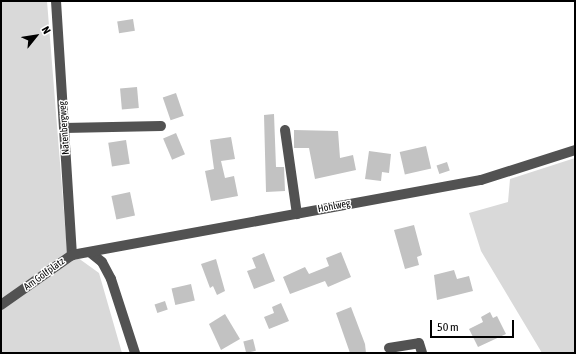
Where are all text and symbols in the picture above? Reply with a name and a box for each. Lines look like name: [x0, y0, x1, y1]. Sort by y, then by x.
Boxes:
north arrow: [16, 16, 56, 56]
text: N: [40, 24, 53, 36]
street label: Natenbergweg: [56, 101, 72, 155]
street label: Hohlweg: [317, 197, 351, 215]
street label: Am Golfplatz: [21, 255, 67, 293]
scale bar: [432, 312, 516, 338]
text: 50 m: [437, 320, 459, 334]

